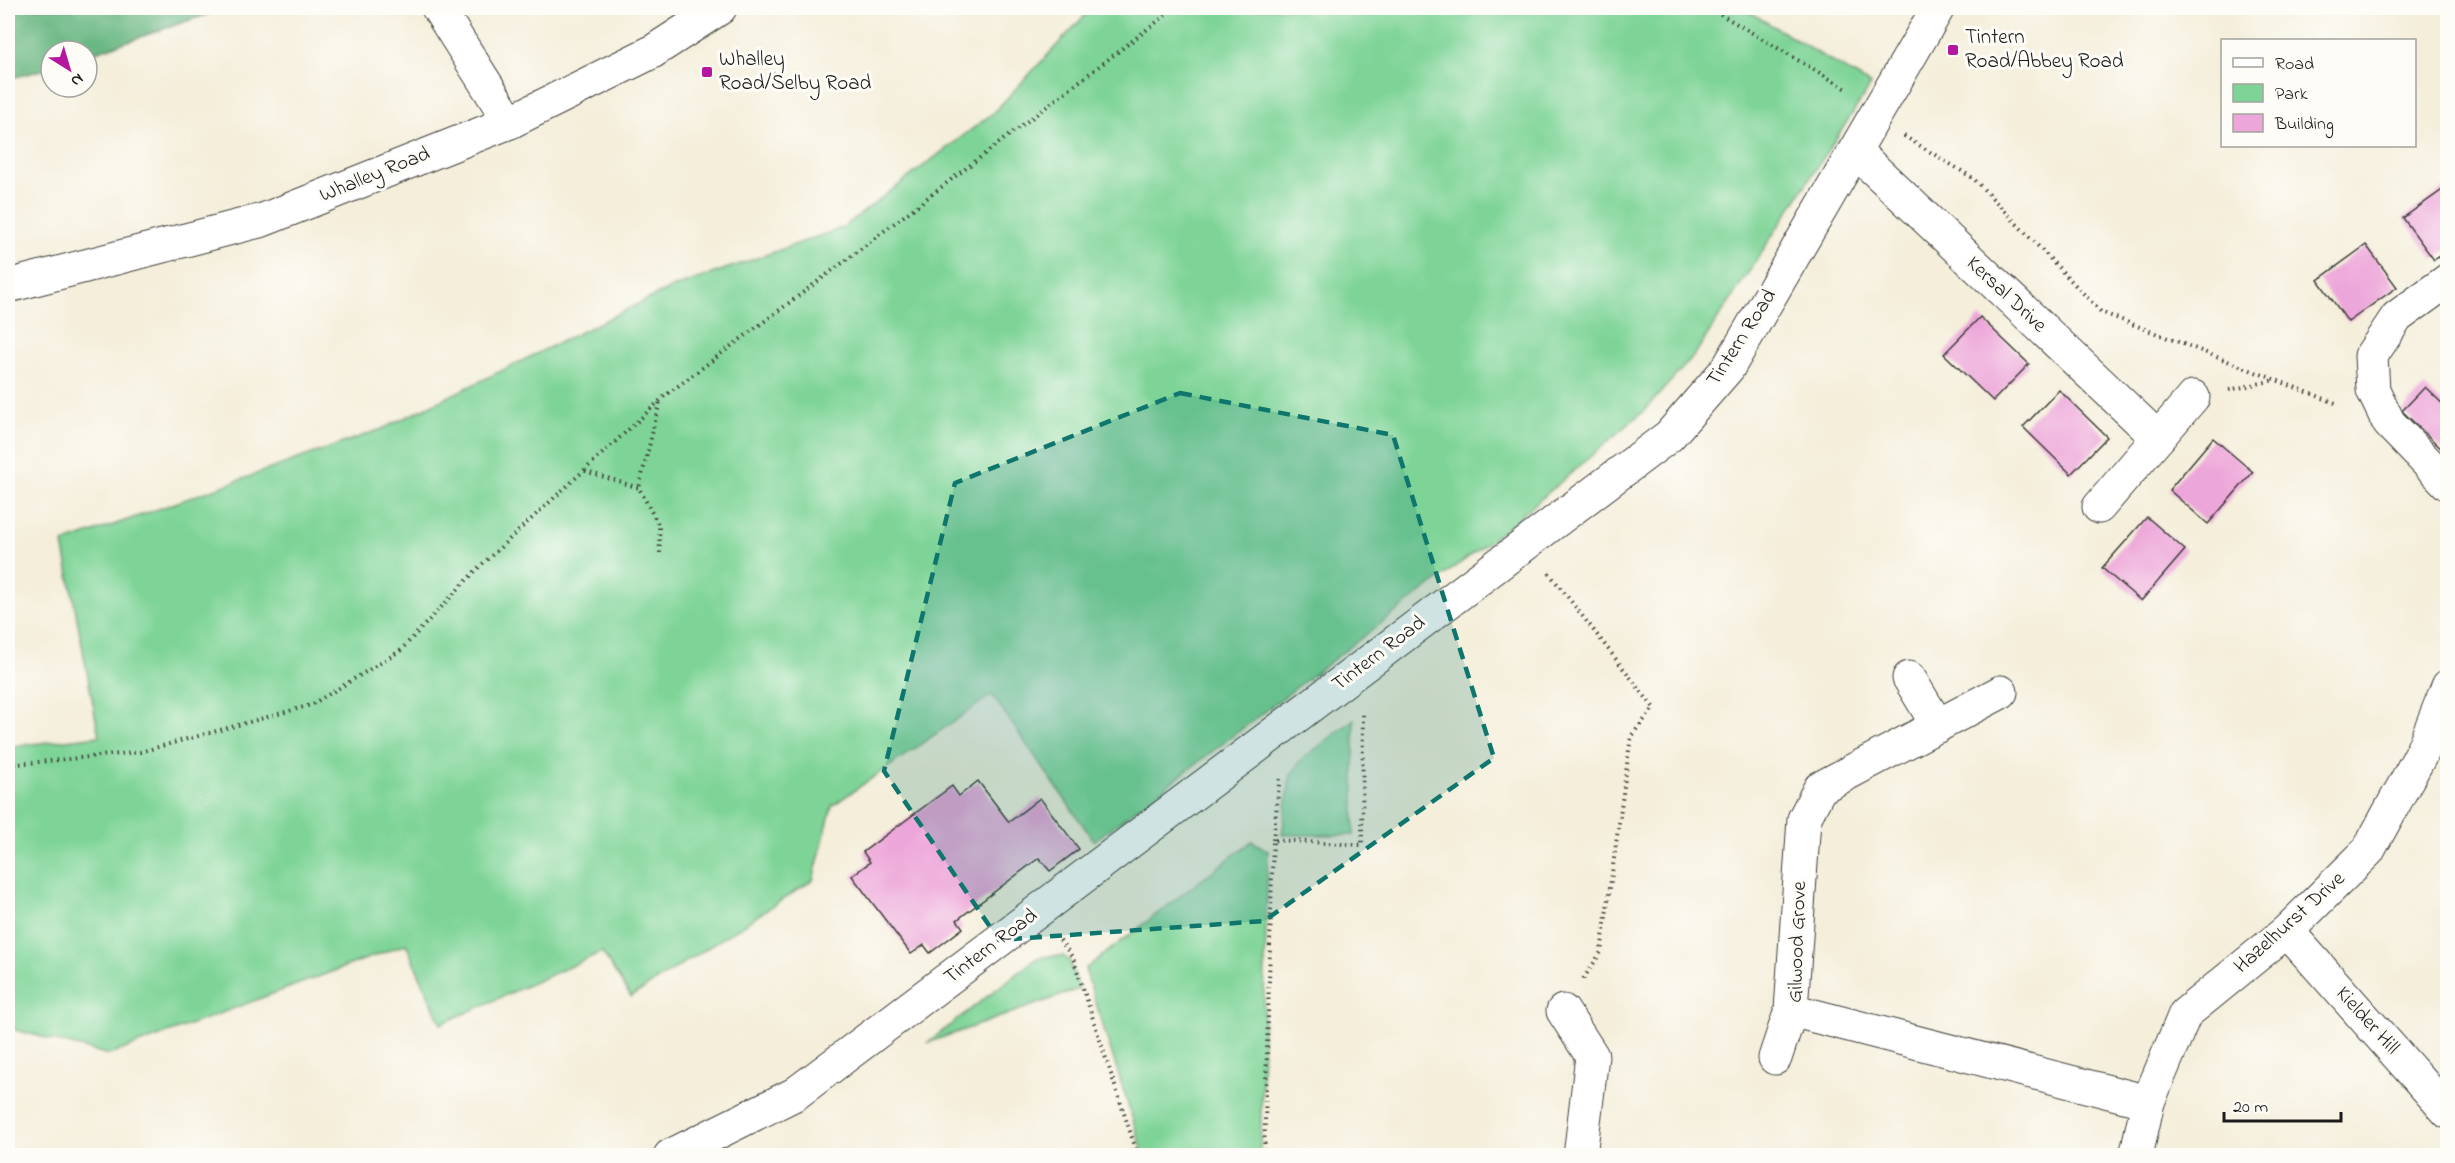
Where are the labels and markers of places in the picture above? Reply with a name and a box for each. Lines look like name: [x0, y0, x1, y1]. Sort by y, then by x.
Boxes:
place label: Tintern Road/Abbey Road: [1965, 23, 2124, 79]
marker: Tintern Road/Abbey Road: [1946, 43, 1960, 57]
place label: Whalley Road/Selby Road: [719, 45, 871, 101]
marker: Whalley Road/Selby Road: [700, 65, 714, 79]

